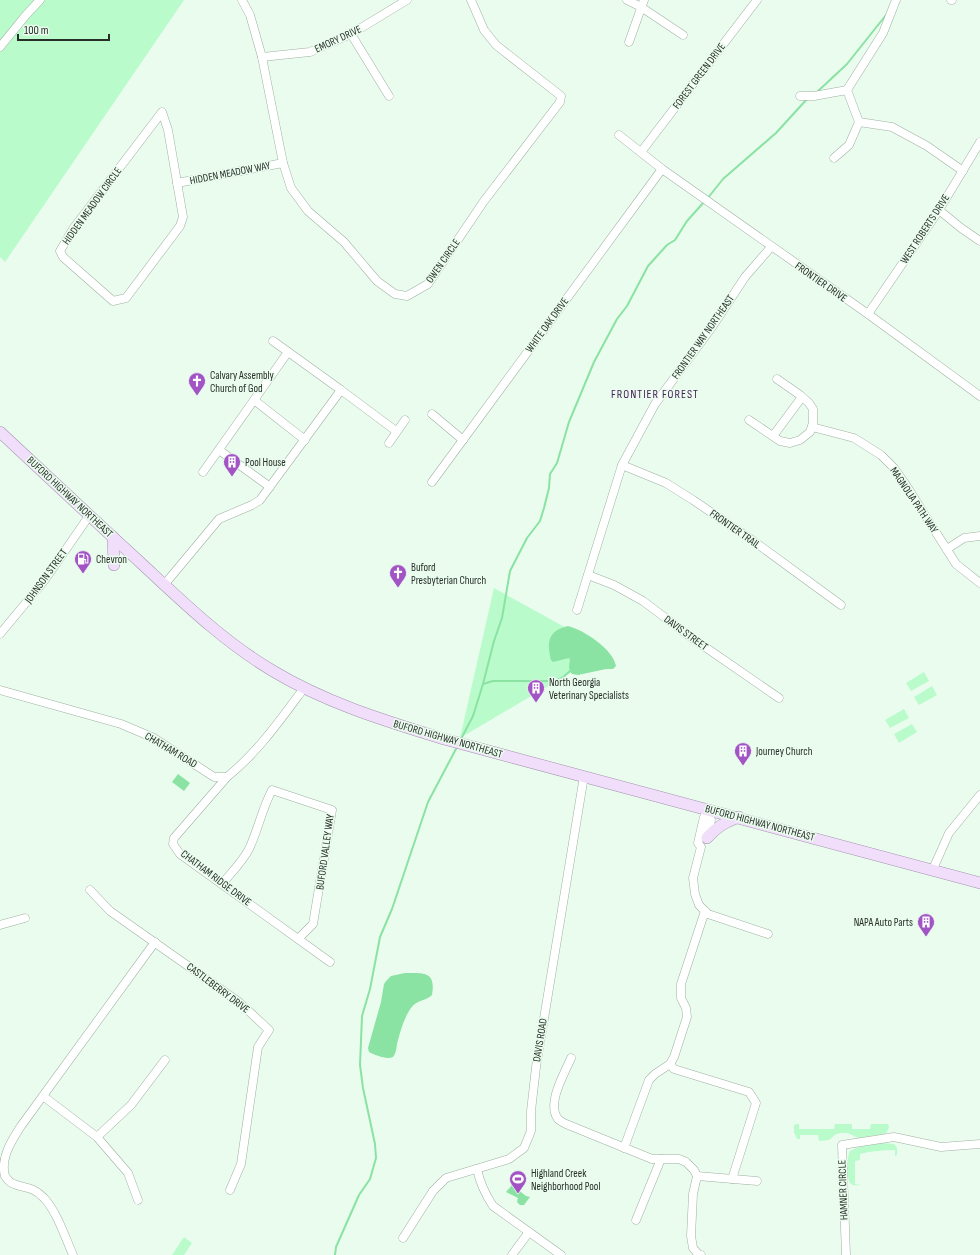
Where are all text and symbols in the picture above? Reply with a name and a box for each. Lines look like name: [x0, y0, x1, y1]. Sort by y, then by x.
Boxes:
scale bar: [18, 16, 109, 42]
text: 100 m: [24, 23, 49, 38]
street label: EMORY DRIVE: [313, 23, 363, 55]
street label: FOREST GREEN DRIVE: [670, 40, 728, 112]
street label: HIDDEN MEADOW WAY: [189, 159, 272, 187]
street label: HIDDEN MEADOW CIRCLE: [60, 165, 124, 247]
street label: WEST ROBERTS DRIVE: [898, 192, 952, 266]
street label: OWEN CIRCLE: [423, 236, 463, 286]
street label: FRONTIER DRIVE: [792, 259, 850, 305]
street label: FRONTIER WAY NORTHEAST: [669, 292, 737, 382]
street label: WHITE OAK DRIVE: [523, 295, 571, 355]
place label: Calvary Assembly Church of God: [210, 369, 275, 395]
church icon: Calvary Assembly Church of God: [187, 371, 207, 396]
district label: FRONTIER FOREST: [611, 387, 699, 402]
building icon: Pool House: [222, 452, 242, 477]
street label: BUFORD HIGHWAY NORTHEAST: [24, 454, 116, 541]
place label: Pool House: [245, 456, 286, 469]
street label: MAGNOLIA PATH WAY: [887, 465, 941, 536]
street label: FRONTIER TRAIL: [707, 507, 763, 551]
street label: JOHNSON STREET: [21, 546, 70, 607]
fuel station icon: Chevron: [73, 549, 93, 574]
place label: Chevron: [96, 553, 127, 566]
place label: Buford Presbyterian Church: [411, 561, 486, 587]
church icon: Buford Presbyterian Church: [388, 563, 408, 588]
street label: DAVIS STREET: [662, 613, 711, 654]
place label: North Georgia Veterinary Specialists: [549, 676, 629, 702]
building icon: North Georgia Veterinary Specialists: [526, 678, 546, 703]
street label: BUFORD HIGHWAY NORTHEAST: [392, 717, 505, 761]
street label: CHATHAM ROAD: [142, 729, 200, 771]
building icon: Journey Church: [733, 741, 753, 766]
place label: Journey Church: [755, 745, 813, 758]
street label: BUFORD HIGHWAY NORTHEAST: [704, 802, 817, 844]
street label: BUFORD VALLEY WAY: [313, 813, 337, 891]
street label: CHATHAM RIDGE DRIVE: [178, 847, 254, 909]
building icon: NAPA Auto Parts: [916, 912, 936, 937]
place label: NAPA Auto Parts: [854, 916, 913, 929]
street label: CASTLEBERRY DRIVE: [184, 960, 252, 1016]
street label: DAVIS ROAD: [530, 1017, 550, 1063]
street label: HAMNER CIRCLE: [835, 1160, 851, 1220]
place label: Highland Creek Neighborhood Pool: [531, 1167, 600, 1193]
sports icon: Highland Creek Neighborhood Pool: [508, 1169, 528, 1194]

